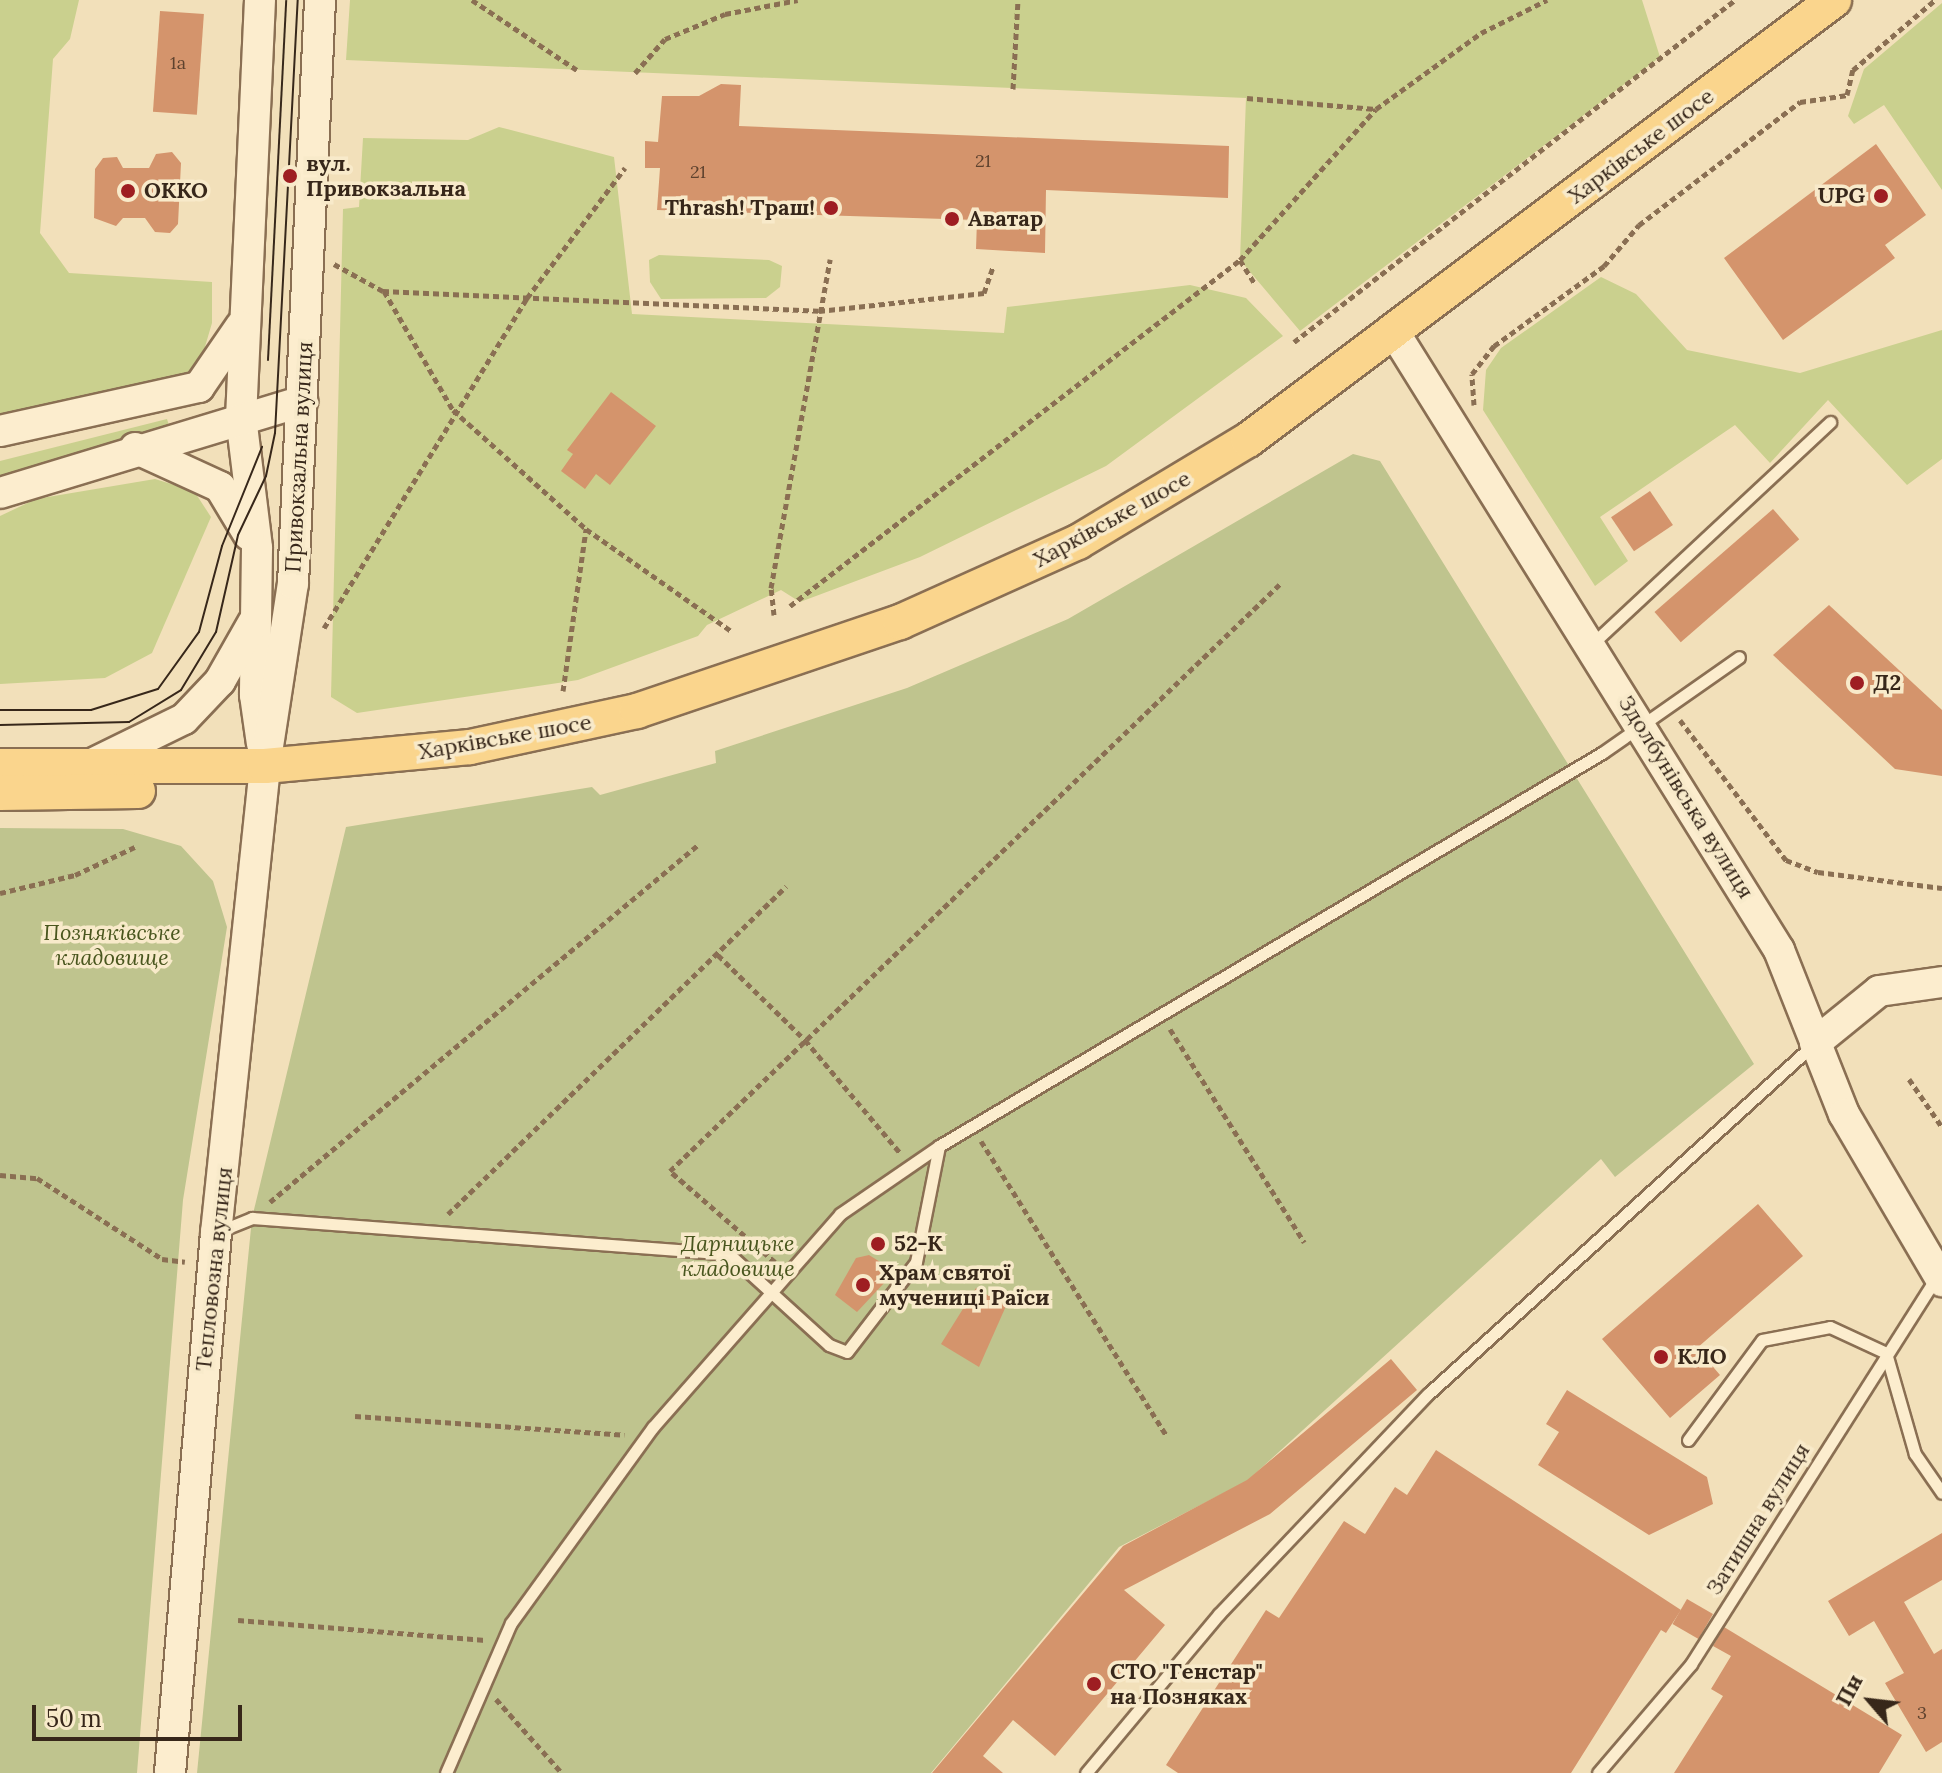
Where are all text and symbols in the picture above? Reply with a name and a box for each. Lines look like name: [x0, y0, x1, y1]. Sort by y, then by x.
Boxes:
house number: 1а: [170, 52, 186, 74]
street label: Харківське шосе: [1563, 83, 1719, 209]
place label: вул. Привокзальна: [306, 150, 466, 202]
house number: 21: [975, 150, 991, 172]
house number: 21: [690, 161, 706, 183]
marker: вул. Привокзальна: [281, 167, 299, 185]
place label: ОККО: [144, 178, 208, 204]
marker: ОККО: [119, 182, 137, 200]
place label: UPG: [1818, 183, 1865, 209]
marker: UPG: [1872, 187, 1890, 205]
place label: Thrash! Траш!: [665, 195, 815, 221]
marker: Thrash! Траш!: [822, 199, 840, 217]
place label: Аватар: [968, 206, 1043, 232]
marker: Аватар: [943, 210, 961, 228]
street label: Привокзальна вулиця: [280, 341, 318, 573]
street label: Харківське шосе: [1029, 465, 1195, 573]
place label: Д2: [1873, 670, 1901, 696]
marker: Д2: [1848, 674, 1866, 692]
street label: Здолбунівська вулиця: [1613, 691, 1759, 903]
street label: Харківське шосе: [416, 709, 594, 765]
park label: Позняківське кладовище: [43, 919, 181, 970]
street label: Тепловозна вулиця: [190, 1166, 238, 1372]
park label: Дарницьке кладовище: [681, 1230, 795, 1282]
place label: 52-К: [894, 1231, 943, 1257]
marker: 52-К: [869, 1235, 887, 1253]
place label: Храм святої мучениці Раїси: [879, 1259, 1049, 1310]
marker: Храм святої мучениці Раїси: [854, 1276, 872, 1294]
place label: КЛО: [1677, 1344, 1727, 1370]
marker: КЛО: [1652, 1348, 1670, 1366]
street label: Затишна вулиця: [1701, 1438, 1815, 1600]
place label: СТО "Генстар" на Позняках: [1110, 1658, 1263, 1710]
north arrow: [1830, 1661, 1910, 1741]
text: Пн: [1829, 1669, 1869, 1710]
marker: СТО "Генстар" на Позняках: [1085, 1675, 1103, 1693]
scale bar: [36, 1689, 246, 1739]
house number: 3: [1917, 1702, 1927, 1724]
text: 50 m: [46, 1703, 102, 1734]

